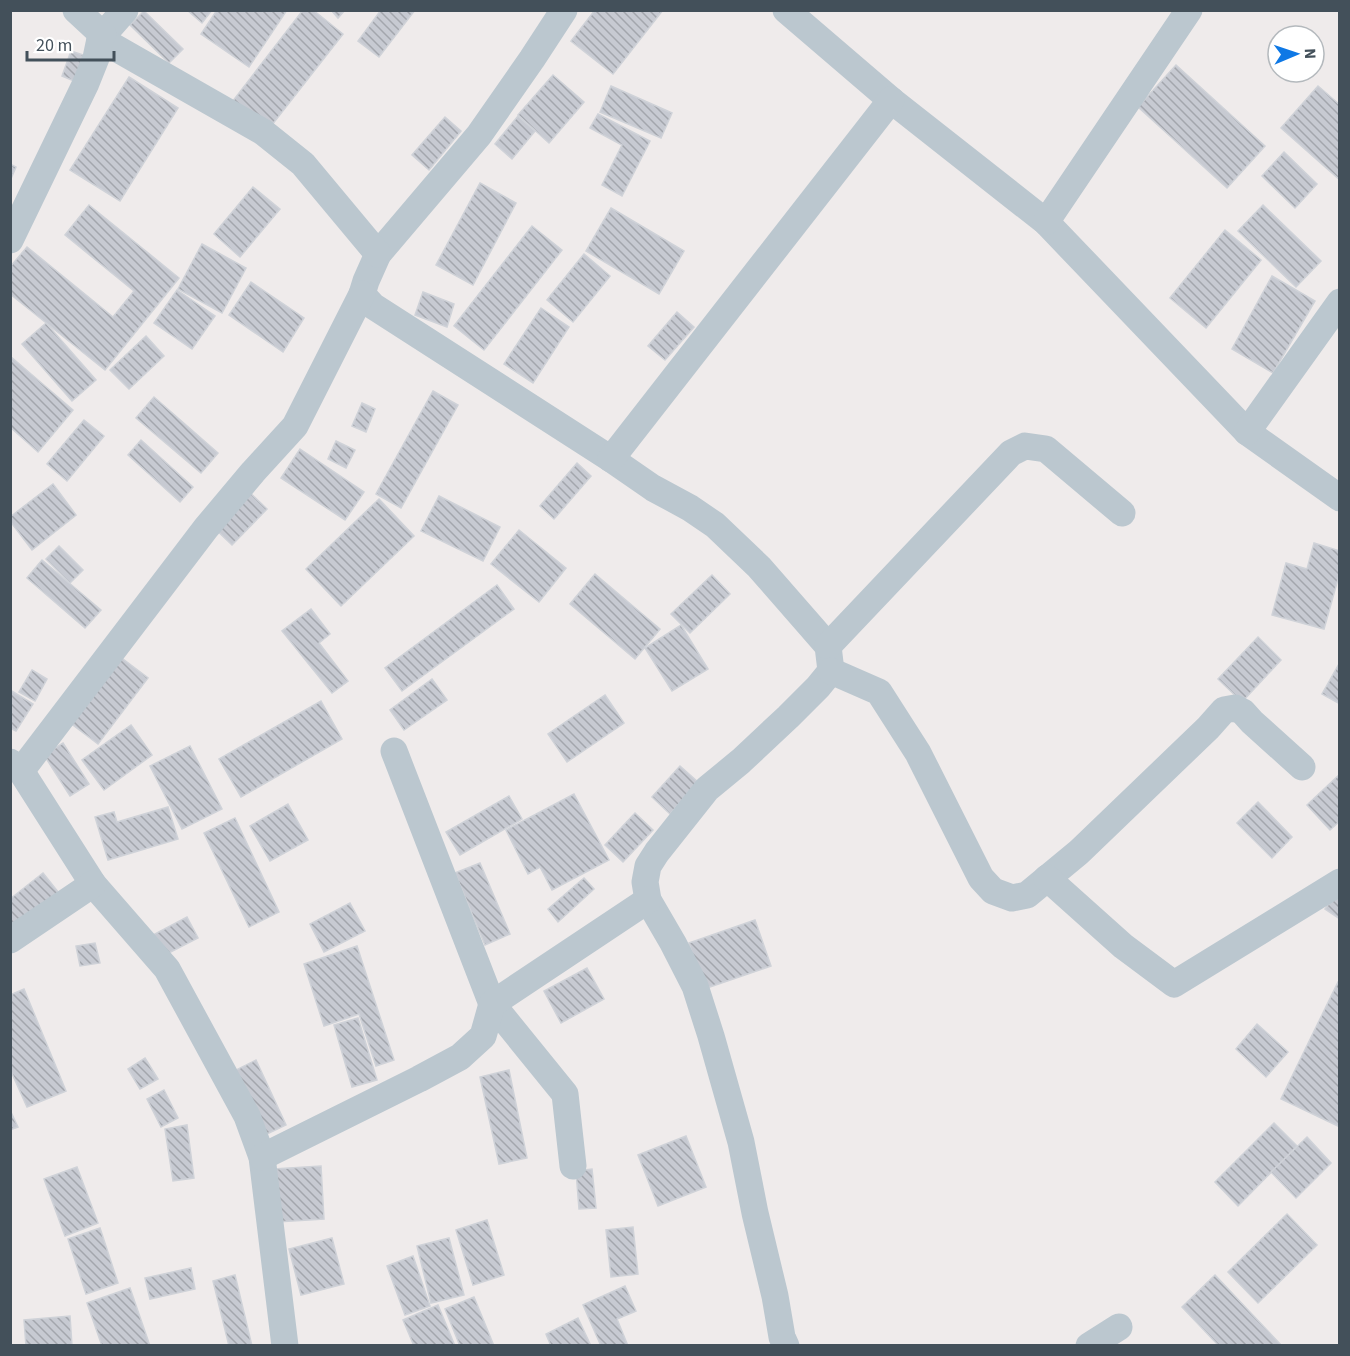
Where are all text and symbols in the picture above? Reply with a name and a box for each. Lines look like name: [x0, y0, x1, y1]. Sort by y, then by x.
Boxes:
scale bar: [27, 24, 114, 62]
north arrow: [1266, 24, 1326, 84]
text: 20 m: [36, 33, 72, 58]
text: N: [1299, 48, 1321, 59]

